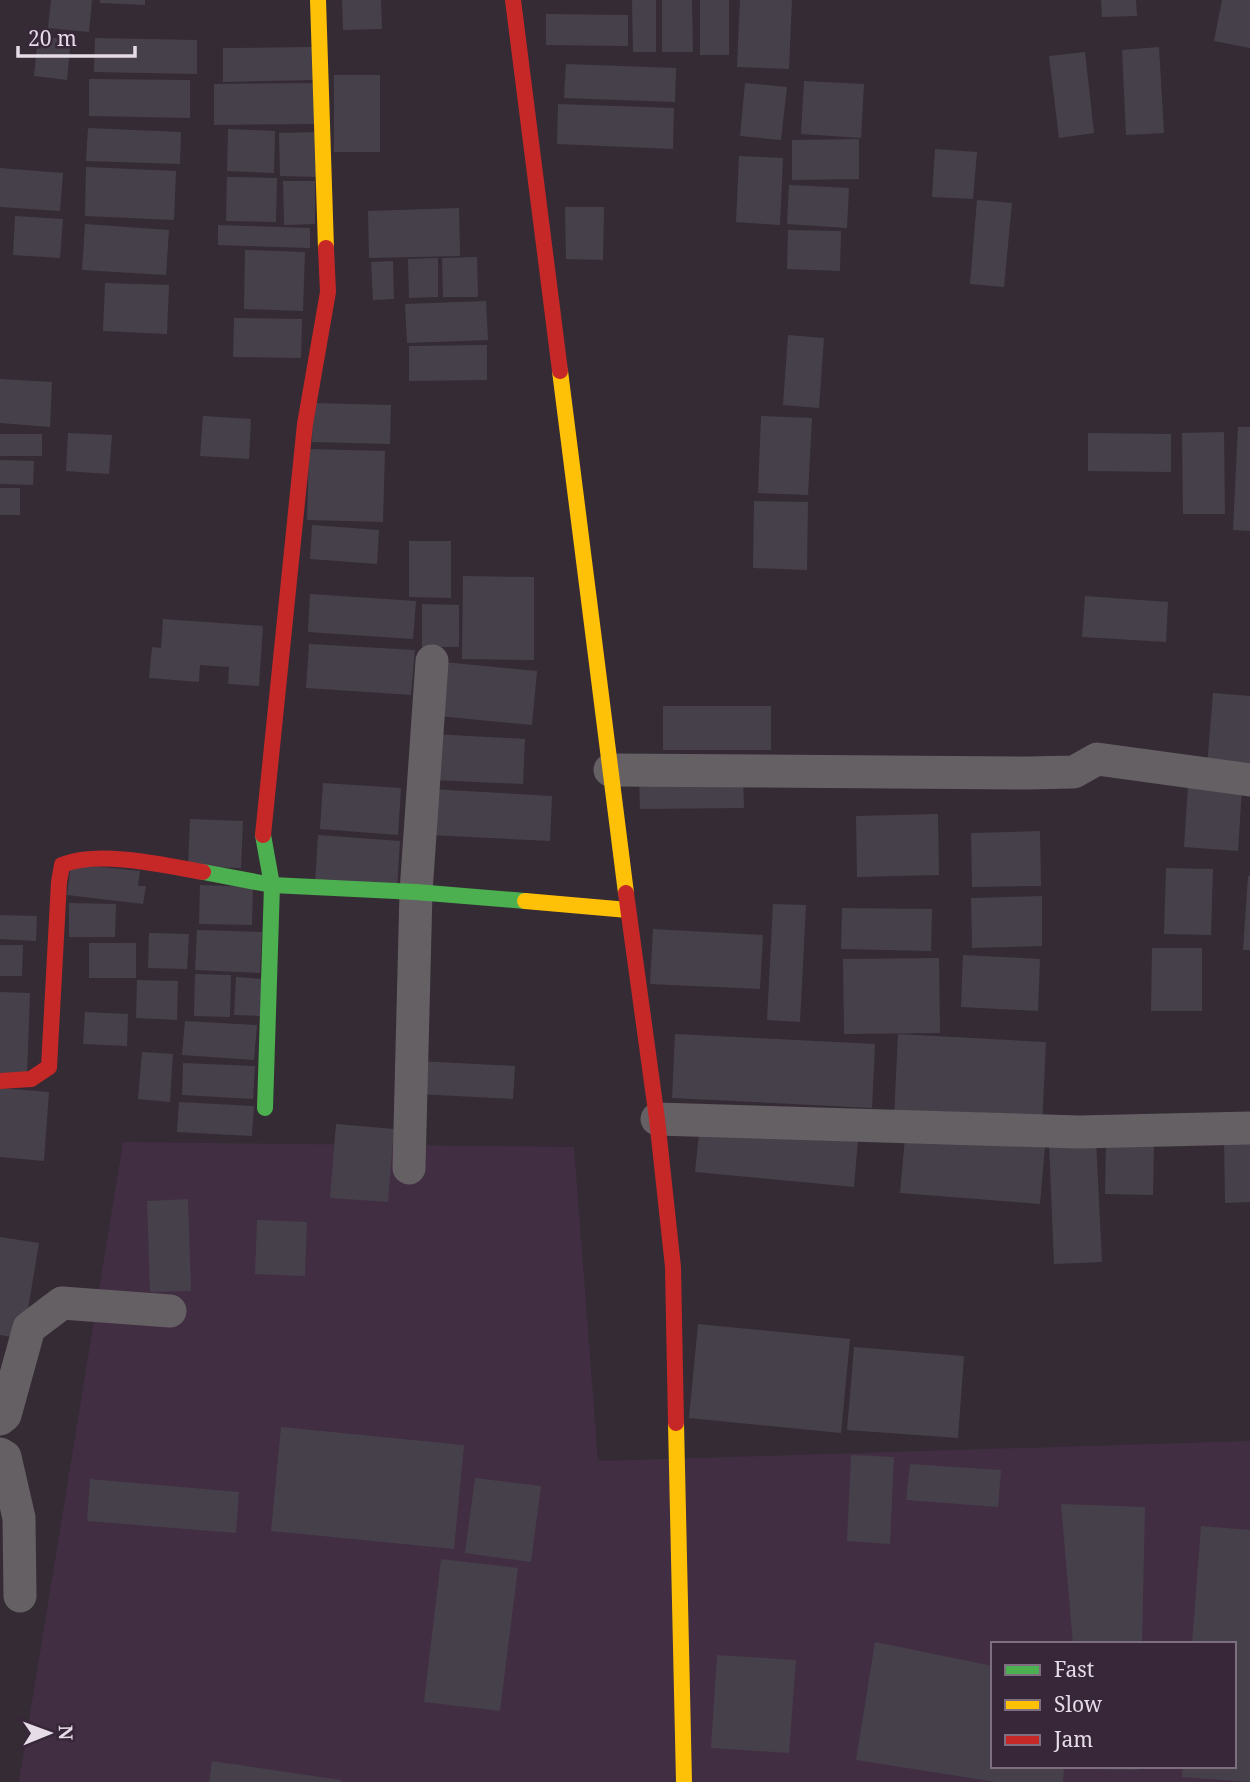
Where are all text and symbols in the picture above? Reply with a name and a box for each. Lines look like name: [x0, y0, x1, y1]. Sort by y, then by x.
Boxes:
scale bar: [18, 14, 135, 58]
text: 20 m: [28, 24, 77, 52]
legend: [991, 1642, 1236, 1768]
text: Fast: [1054, 1655, 1094, 1683]
text: Slow: [1054, 1690, 1103, 1718]
north arrow: [14, 1698, 84, 1768]
text: N: [53, 1725, 79, 1740]
text: Jam: [1053, 1725, 1093, 1753]

